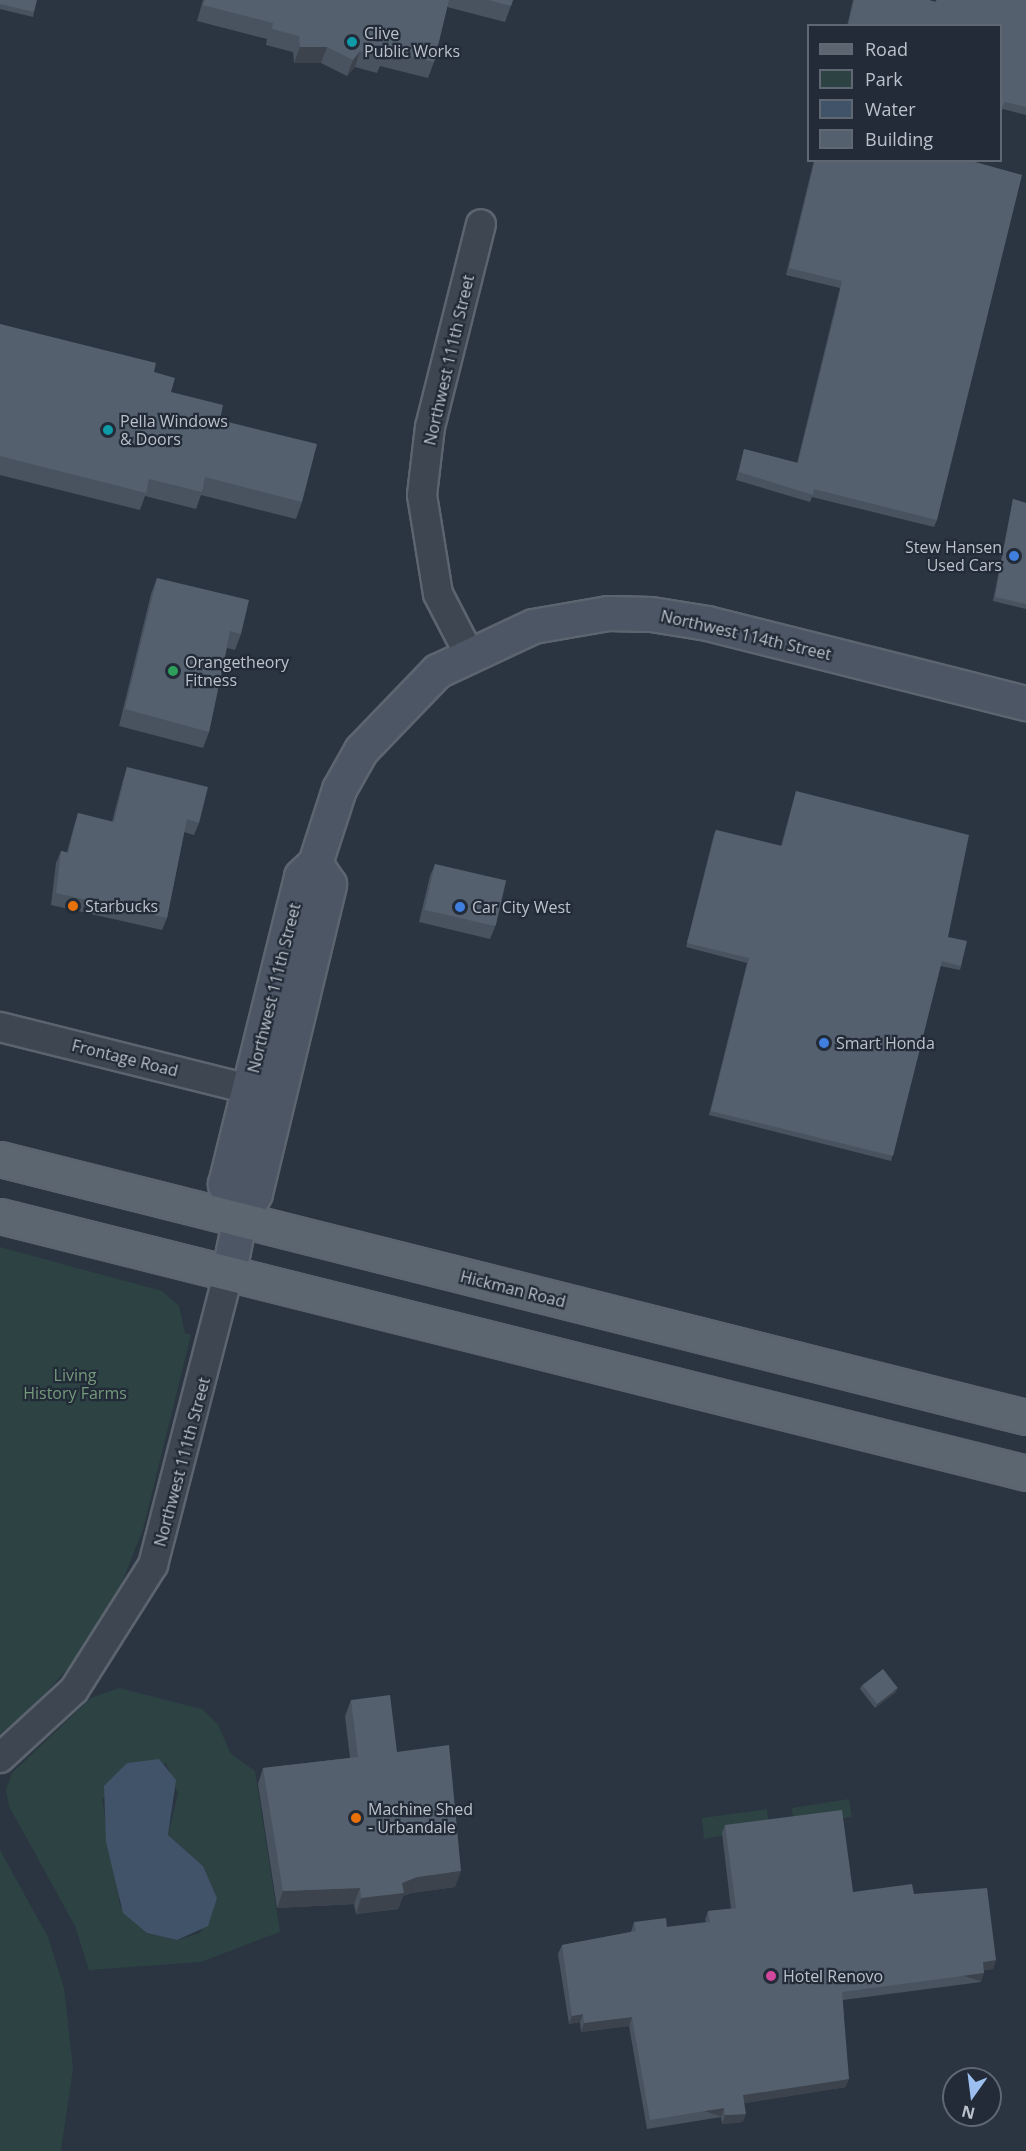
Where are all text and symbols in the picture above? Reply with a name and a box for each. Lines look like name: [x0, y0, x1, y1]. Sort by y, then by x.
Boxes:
place label: Clive Public Works: [364, 23, 460, 61]
legend: [807, 24, 1002, 162]
marker: Clive Public Works: [345, 35, 359, 49]
text: Road: [865, 37, 908, 61]
text: Park: [865, 67, 903, 91]
text: Water: [865, 97, 916, 121]
text: Building: [865, 127, 933, 151]
street label: Northwest 111th Street: [420, 273, 478, 447]
place label: Pella Windows & Doors: [120, 411, 228, 449]
marker: Pella Windows & Doors: [101, 423, 115, 437]
place label: Stew Hansen Used Cars: [905, 537, 1002, 575]
marker: Stew Hansen Used Cars: [1007, 549, 1021, 563]
street label: Northwest 114th Street: [659, 606, 833, 664]
place label: Orangetheory Fitness: [185, 652, 289, 690]
marker: Orangetheory Fitness: [166, 664, 180, 678]
place label: Starbucks: [85, 896, 158, 916]
place label: Car City West: [472, 897, 571, 917]
marker: Starbucks: [66, 899, 80, 913]
marker: Car City West: [453, 900, 467, 914]
street label: Northwest 111th Street: [244, 901, 304, 1075]
place label: Smart Honda: [836, 1033, 935, 1053]
street label: Frontage Road: [70, 1036, 180, 1080]
marker: Smart Honda: [817, 1036, 831, 1050]
street label: Hickman Road: [458, 1267, 568, 1311]
park label: Living History Farms: [23, 1365, 127, 1403]
street label: Northwest 111th Street: [150, 1375, 214, 1549]
place label: Machine Shed - Urbandale: [368, 1799, 473, 1837]
marker: Machine Shed - Urbandale: [349, 1811, 363, 1825]
place label: Hotel Renovo: [783, 1966, 883, 1986]
marker: Hotel Renovo: [764, 1969, 778, 1983]
north arrow: [942, 2067, 1002, 2127]
text: N: [959, 2100, 977, 2125]

